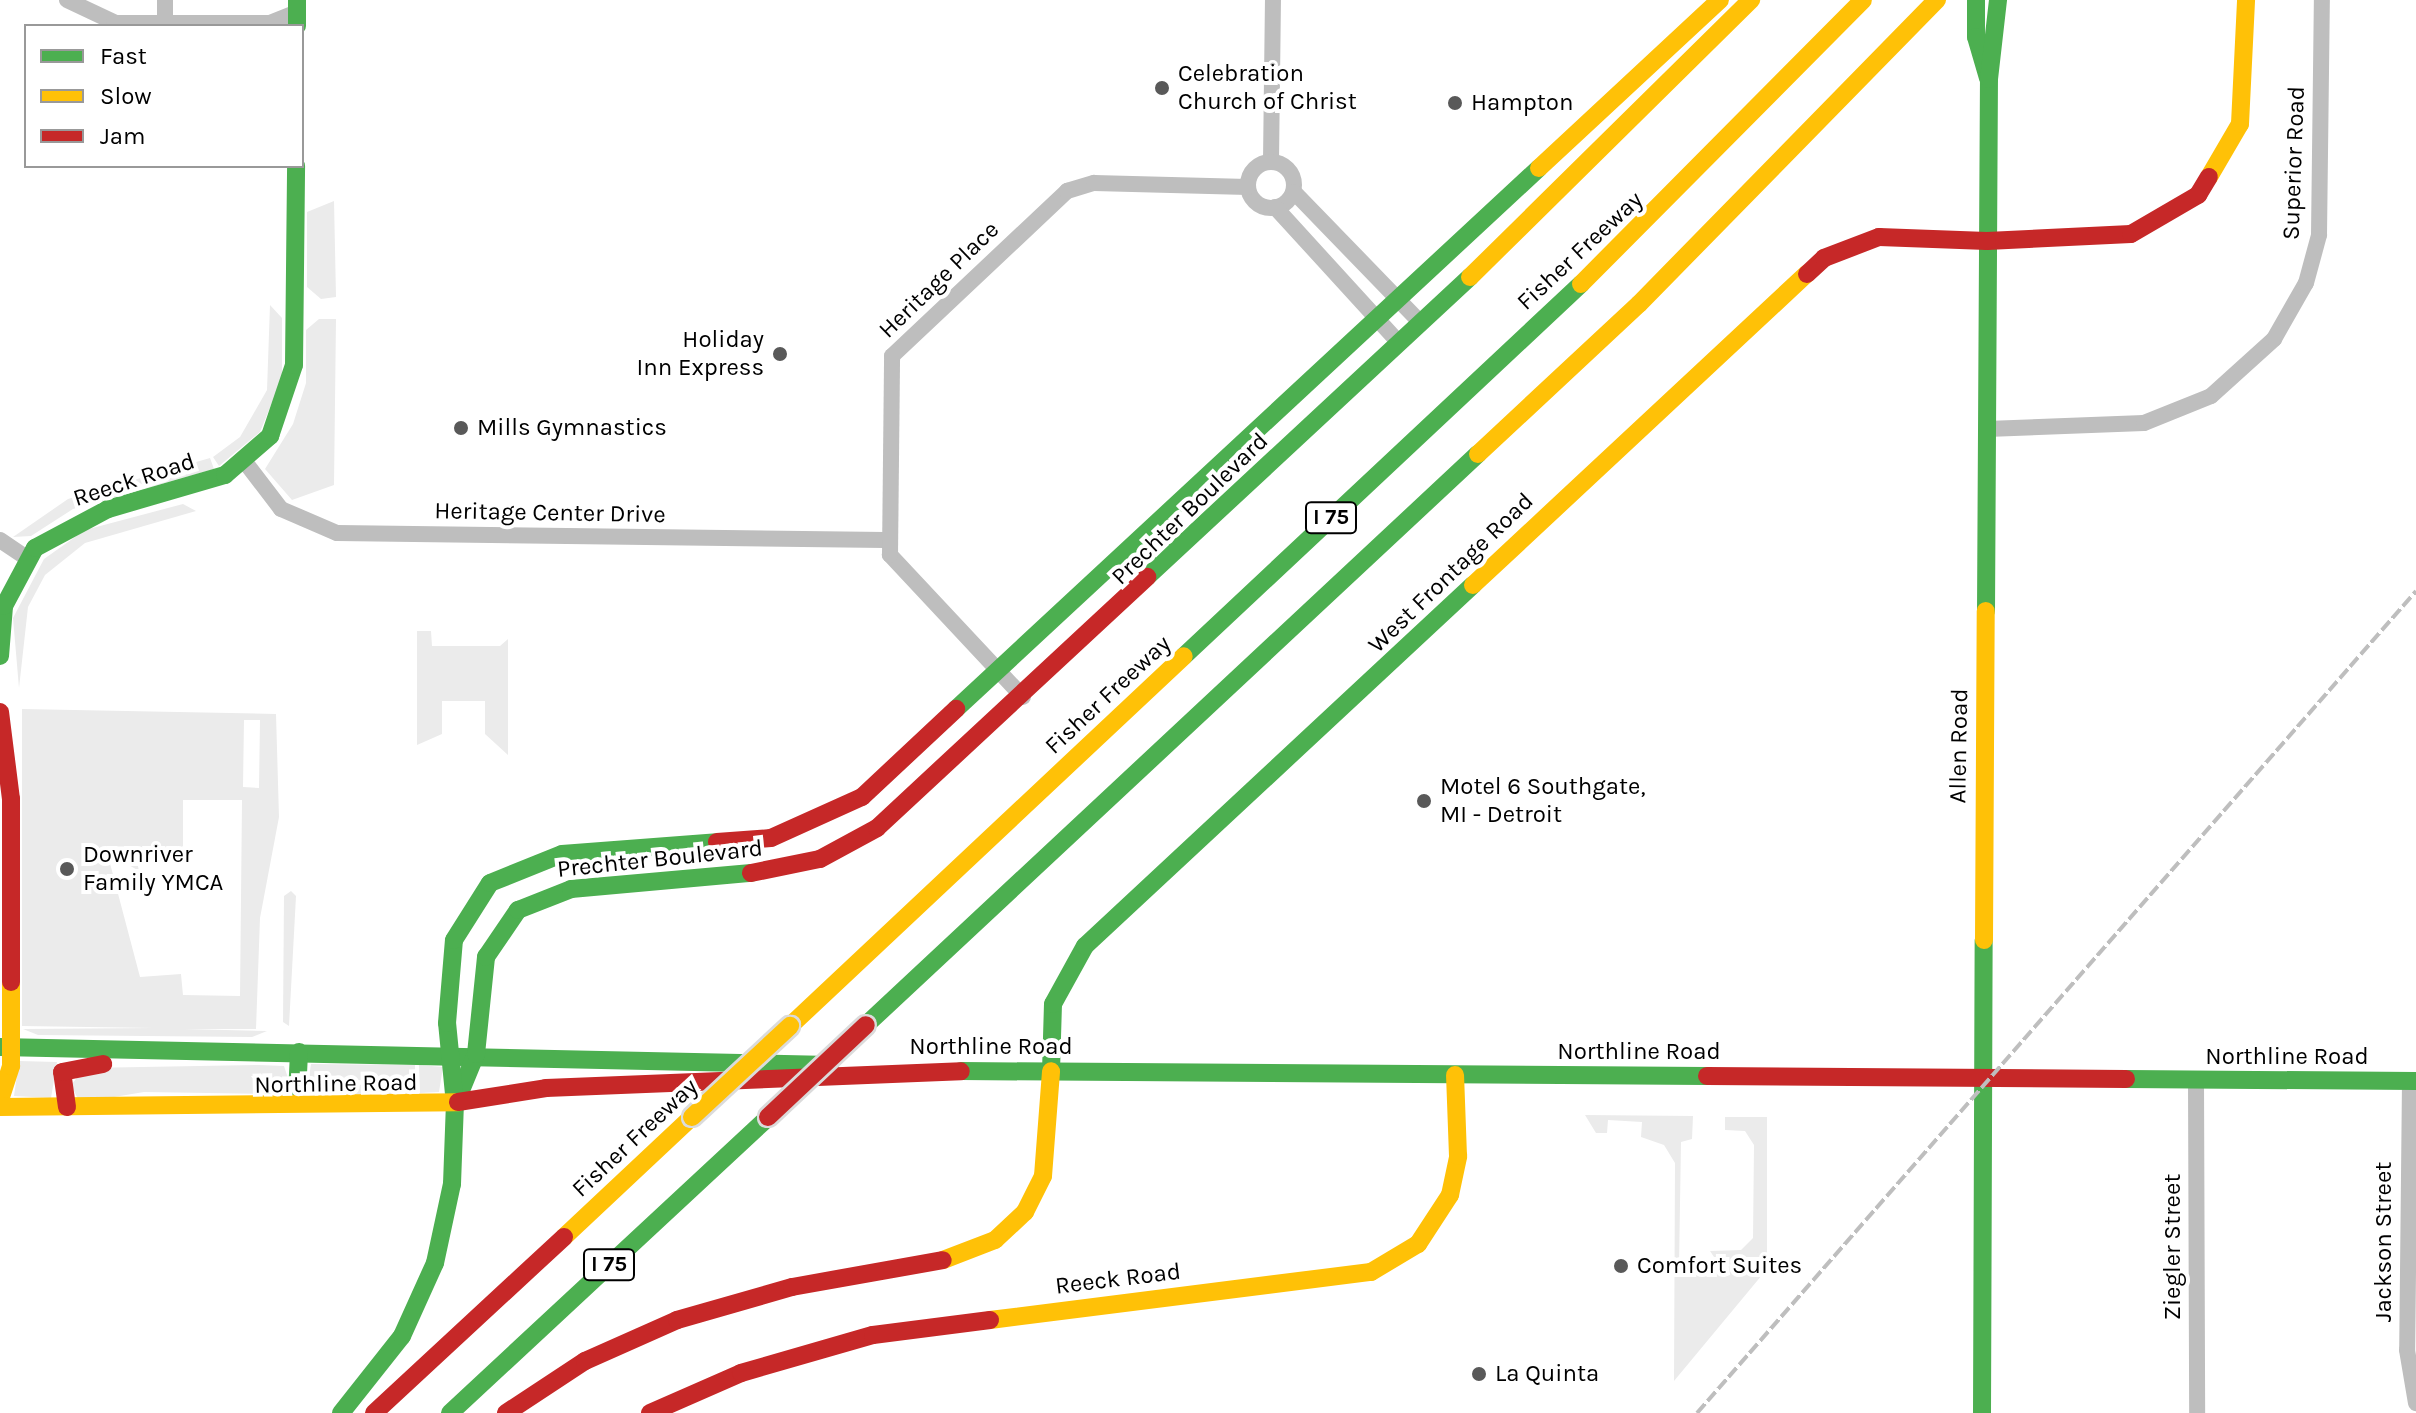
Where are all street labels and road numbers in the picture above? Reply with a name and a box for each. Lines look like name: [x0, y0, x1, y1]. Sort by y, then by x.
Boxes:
street label: Superior Road: [2277, 86, 2311, 240]
street label: Fisher Freeway: [1511, 186, 1649, 316]
street label: Heritage Place: [873, 215, 1005, 345]
street label: Prechter Boulevard: [1106, 427, 1274, 591]
street label: Reeck Road: [70, 447, 198, 513]
street label: West Frontage Road: [1362, 487, 1540, 659]
street label: Heritage Center Drive: [434, 497, 666, 529]
road number: I 75: [1303, 500, 1359, 536]
street label: Fisher Freeway: [1039, 630, 1177, 760]
street label: Allen Road: [1944, 688, 1974, 804]
street label: Prechter Boulevard: [556, 834, 764, 884]
street label: Northline Road: [909, 1033, 1073, 1061]
street label: Northline Road: [1557, 1038, 1721, 1066]
street label: Northline Road: [2205, 1043, 2369, 1071]
street label: Northline Road: [254, 1068, 418, 1100]
street label: Fisher Freeway: [566, 1073, 704, 1203]
street label: Jackson Street: [2370, 1162, 2398, 1322]
street label: Ziegler Street: [2159, 1174, 2187, 1320]
road number: I 75: [581, 1247, 637, 1283]
street label: Reeck Road: [1054, 1257, 1182, 1301]

